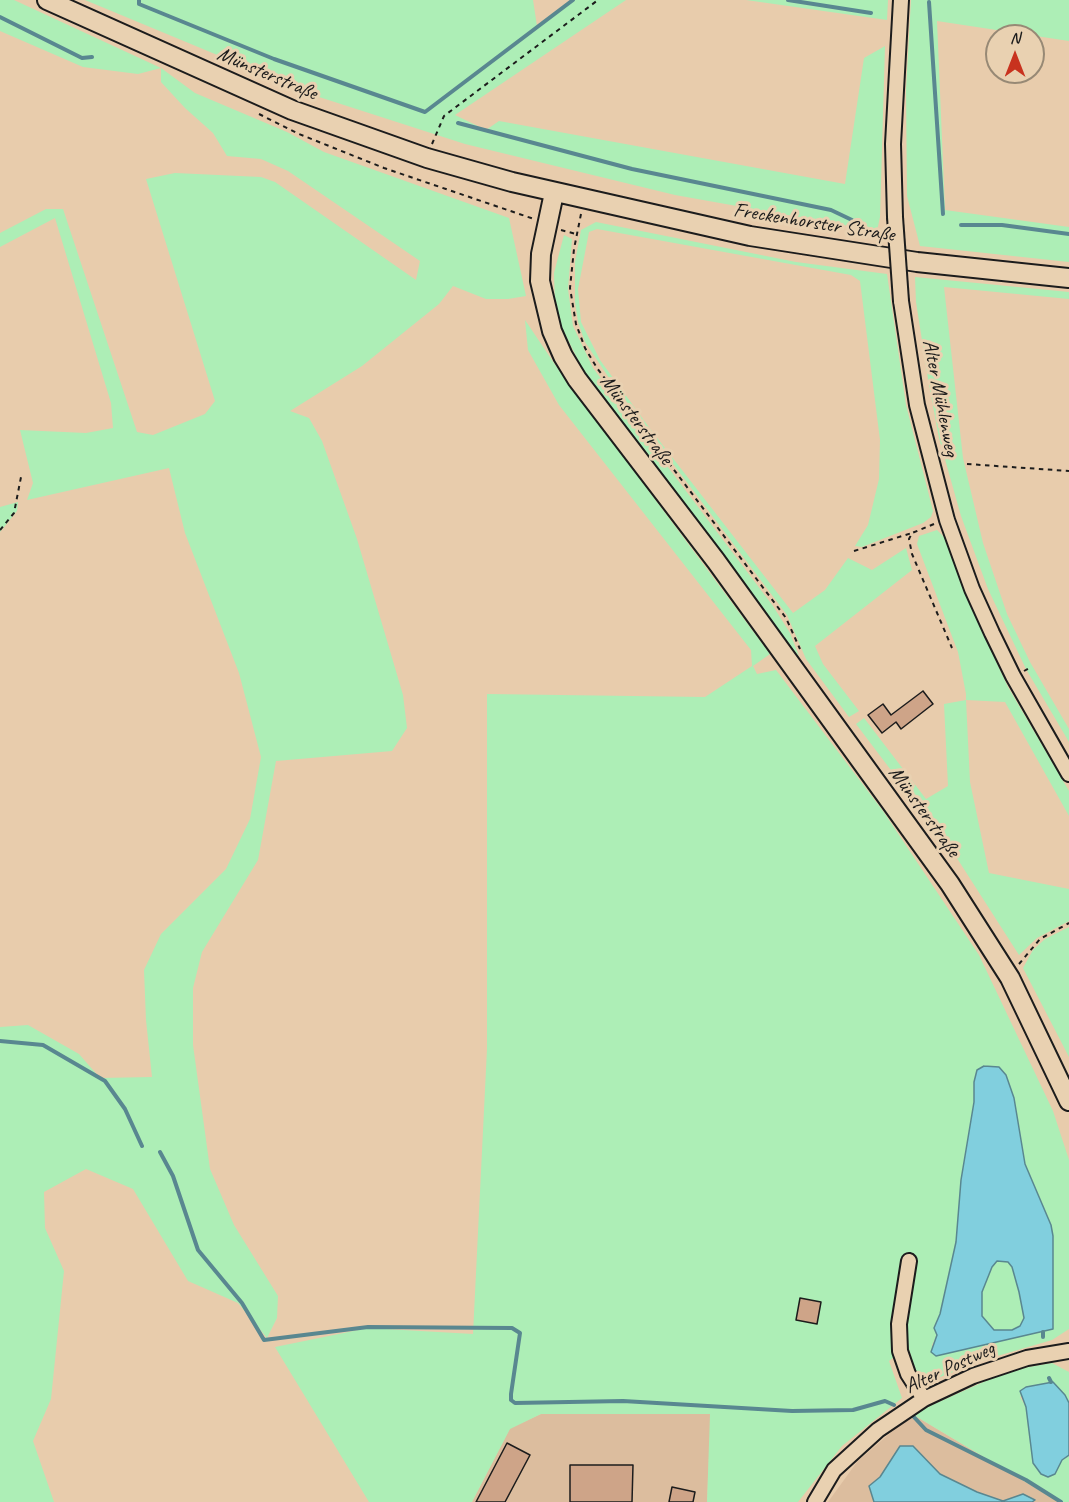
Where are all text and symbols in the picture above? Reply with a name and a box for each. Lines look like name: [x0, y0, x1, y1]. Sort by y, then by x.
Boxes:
north arrow: [985, 24, 1045, 84]
text: N: [1010, 28, 1020, 48]
street label: Münsterstraße: [213, 42, 321, 106]
street label: Freckenhorster Straße: [732, 198, 896, 248]
street label: Alter Mühlenweg: [916, 338, 964, 458]
street label: Münsterstraße: [594, 370, 678, 470]
street label: Münsterstraße: [883, 762, 965, 862]
street label: Alter Postweg: [901, 1336, 999, 1400]

